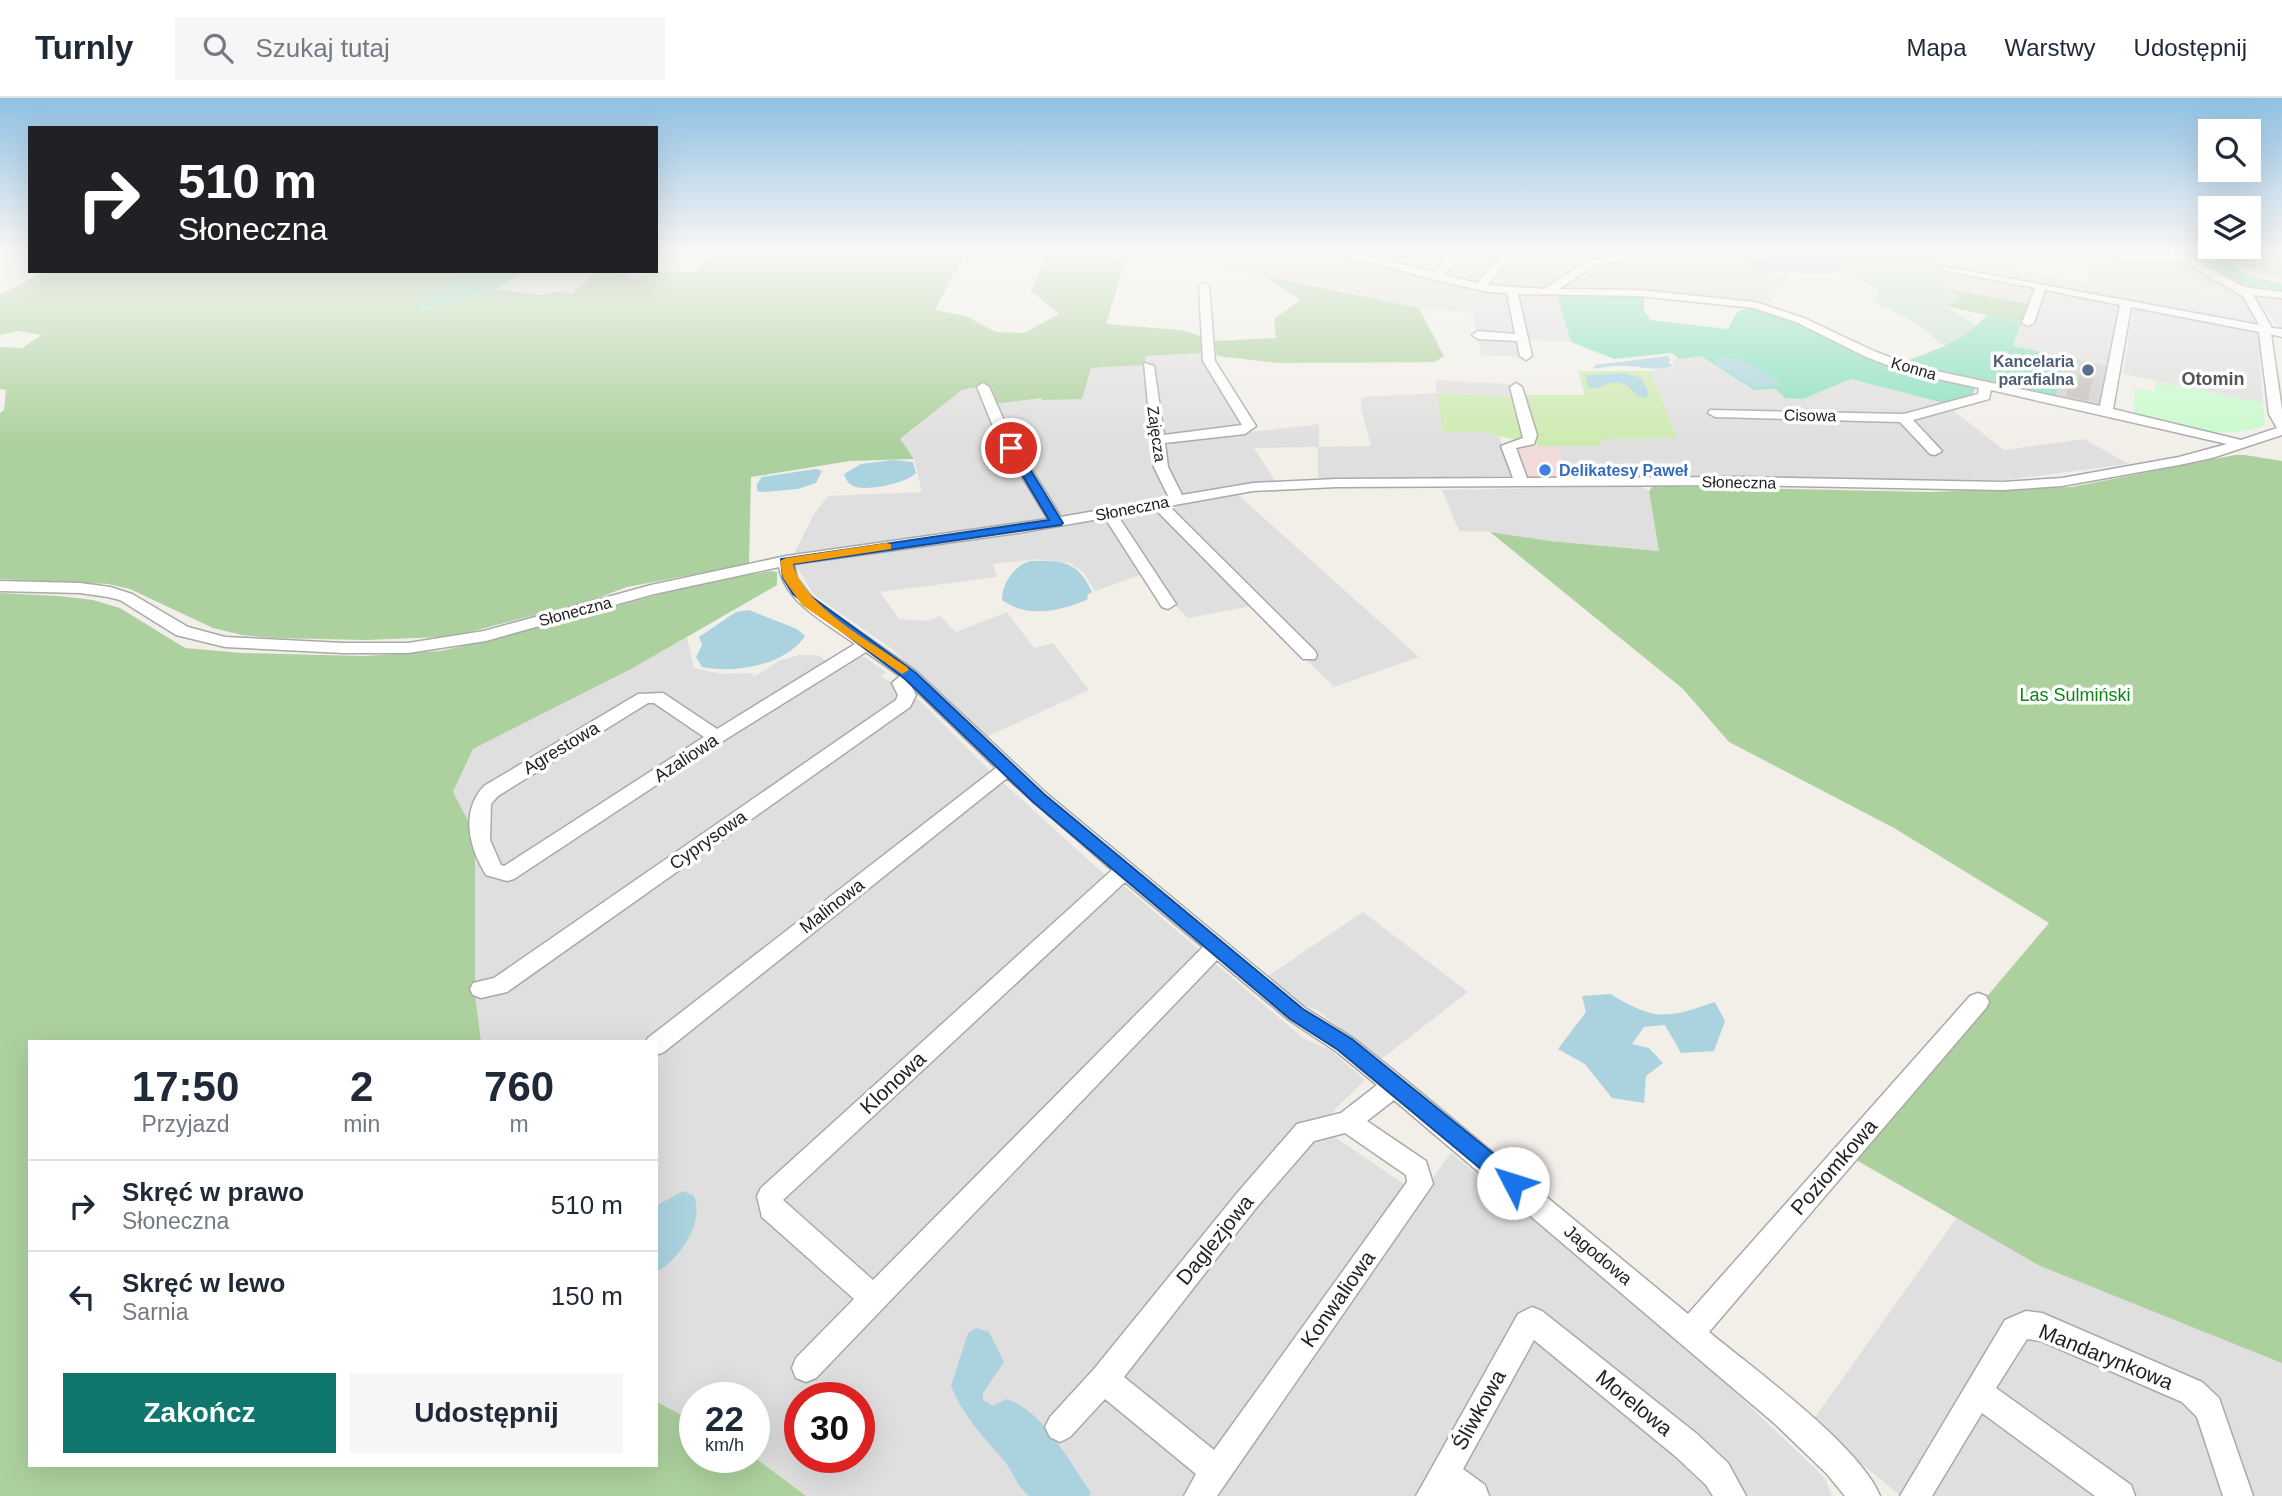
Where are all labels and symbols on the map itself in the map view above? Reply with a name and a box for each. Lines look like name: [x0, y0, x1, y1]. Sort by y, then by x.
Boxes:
place label: Kancelaria parafialna: [1993, 353, 2074, 388]
street label: Konna: [1889, 354, 1939, 383]
marker: Kancelaria parafialna: [2080, 362, 2096, 378]
district label: Otomin: [2182, 369, 2245, 389]
street label: Zajęcza: [1144, 405, 1169, 463]
street label: Cisowa: [1784, 407, 1836, 424]
pin: [981, 418, 1041, 478]
marker: Delikatesy Paweł: [1537, 462, 1553, 478]
place label: Delikatesy Paweł: [1559, 462, 1689, 479]
street label: Słoneczna: [1701, 473, 1777, 492]
street label: Słoneczna: [1094, 493, 1170, 524]
street label: Słoneczna: [537, 594, 614, 629]
park label: Las Sulmiński: [2019, 685, 2131, 705]
street label: Agrestowa: [519, 717, 603, 778]
street label: Azaliowa: [650, 729, 722, 786]
street label: Cyprysowa: [666, 806, 751, 874]
street label: Malinowa: [796, 874, 869, 937]
street label: Klonowa: [855, 1047, 930, 1119]
street label: Poziomkowa: [1786, 1114, 1882, 1219]
position arrow: [1476, 1146, 1550, 1220]
street label: Daglezjowa: [1172, 1190, 1258, 1289]
street label: Jagodowa: [1560, 1221, 1637, 1290]
street label: Konwaliowa: [1296, 1246, 1379, 1351]
street label: Mandarynkowa: [2036, 1319, 2177, 1394]
street label: Morelowa: [1592, 1365, 1677, 1440]
street label: Śliwkowa: [1447, 1366, 1510, 1454]
speed limit sign: 30: [784, 1382, 875, 1473]

